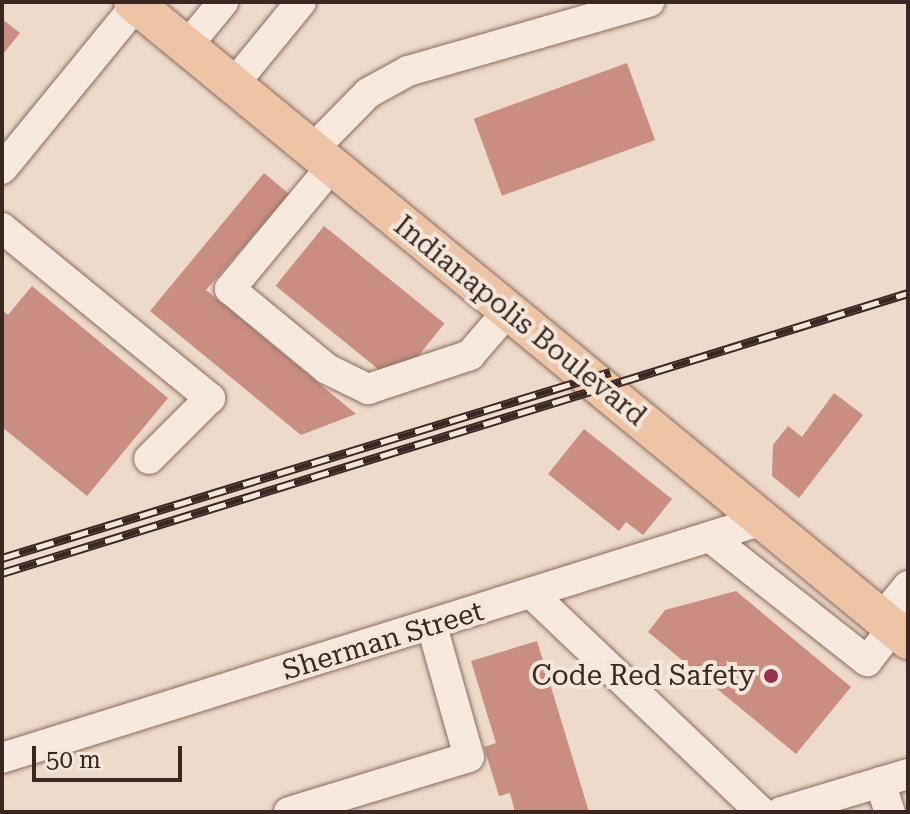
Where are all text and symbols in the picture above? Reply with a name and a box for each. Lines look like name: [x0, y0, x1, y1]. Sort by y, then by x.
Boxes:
street label: Indianapolis Boulevard: [387, 209, 653, 433]
street label: Sherman Street: [278, 594, 488, 688]
place label: Code Red Safety: [531, 659, 755, 693]
marker: Code Red Safety: [762, 667, 780, 685]
scale bar: [36, 730, 186, 780]
text: 50 m: [46, 746, 101, 774]

